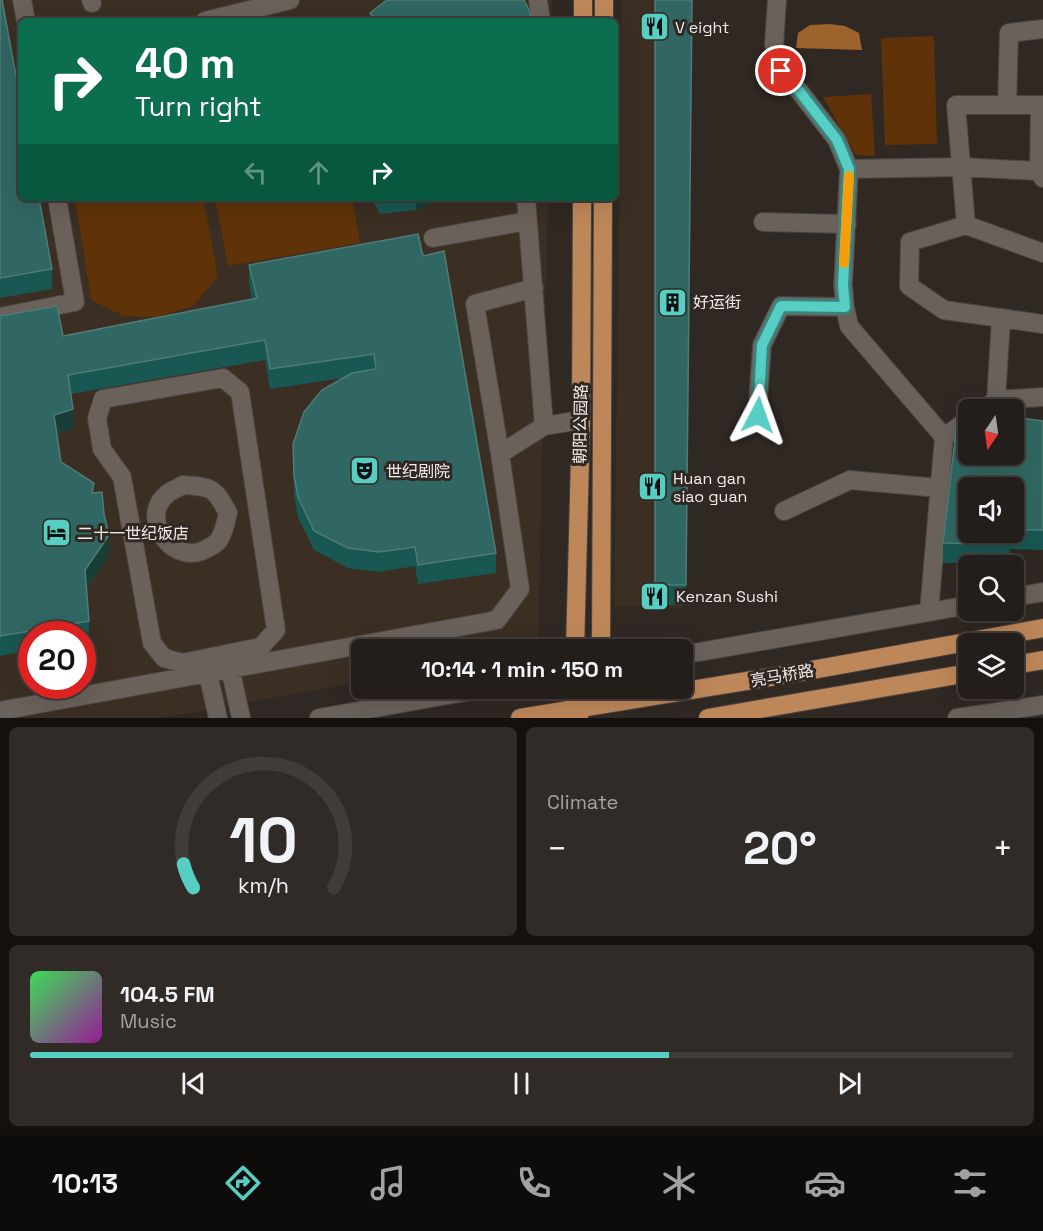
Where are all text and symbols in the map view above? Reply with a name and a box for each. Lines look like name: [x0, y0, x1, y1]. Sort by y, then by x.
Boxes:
restaurant icon: V eight: [638, 11, 670, 43]
place label: V eight: [675, 17, 729, 38]
text: 40 m: [135, 37, 235, 90]
icon: right: [36, 42, 114, 120]
pin: [755, 45, 806, 96]
icon: arrive: [764, 54, 797, 87]
text: Turn right: [135, 89, 262, 124]
icon: left: [239, 156, 272, 189]
icon: ahead: [302, 156, 335, 189]
icon: right: [365, 156, 398, 189]
building icon: 好运街: [656, 286, 688, 318]
place label: 好运街: [693, 292, 741, 313]
position arrow: [726, 383, 790, 447]
street label: 朝阳公园路: [569, 384, 592, 464]
north arrow: [958, 399, 1024, 465]
map controls: [958, 399, 1024, 699]
theatre icon: 世纪剧院: [349, 455, 381, 487]
place label: 世纪剧院: [386, 461, 450, 482]
place label: Huan gan siao guan: [673, 468, 747, 507]
restaurant icon: Huan gan siao guan: [636, 471, 668, 503]
button: sound: [958, 477, 1024, 543]
hotel icon: 二十一世纪饭店: [40, 517, 72, 549]
place label: 二十一世纪饭店: [77, 523, 189, 544]
button: search: [958, 555, 1024, 621]
restaurant icon: Kenzan Sushi: [639, 580, 671, 612]
place label: Kenzan Sushi: [676, 586, 778, 607]
speed limit sign: 20: [18, 621, 96, 699]
button: layers: [958, 633, 1024, 699]
text: 10:14 · 1 min · 150 m: [421, 655, 623, 683]
street label: 亮马桥路: [749, 660, 815, 691]
text: Climate: [547, 789, 618, 815]
text: 10: [229, 801, 297, 880]
text: 20°: [743, 820, 817, 877]
text: −: [547, 828, 567, 870]
text: +: [993, 828, 1013, 870]
text: km/h: [237, 873, 289, 900]
text: 104.5 FM: [120, 980, 215, 1008]
text: Music: [120, 1008, 177, 1034]
icon: previous: [177, 1067, 210, 1100]
icon: pause: [505, 1067, 538, 1100]
icon: next: [833, 1067, 866, 1100]
icon: directions: [222, 1162, 264, 1204]
icon: music: [367, 1162, 409, 1204]
icon: phone: [513, 1162, 555, 1204]
icon: climate: [658, 1162, 700, 1204]
icon: car: [804, 1162, 846, 1204]
icon: filters: [949, 1162, 991, 1204]
text: 10:13: [52, 1166, 118, 1201]

